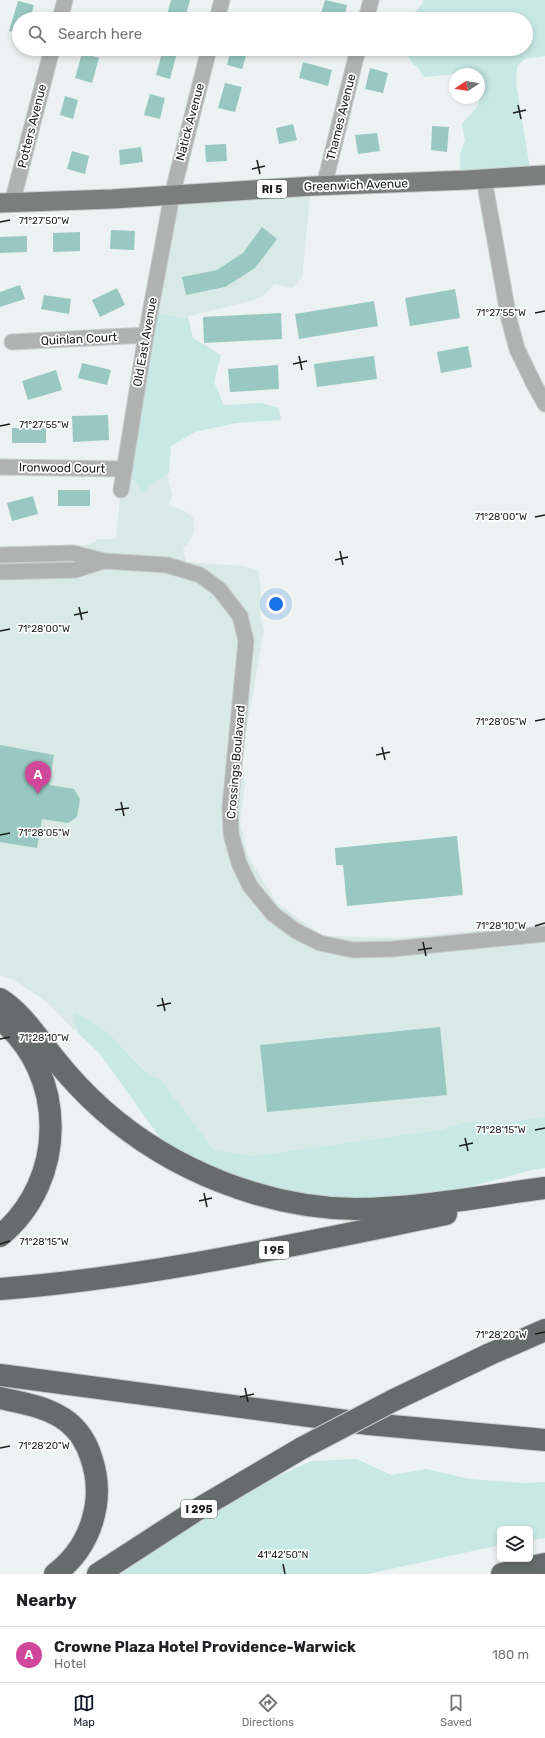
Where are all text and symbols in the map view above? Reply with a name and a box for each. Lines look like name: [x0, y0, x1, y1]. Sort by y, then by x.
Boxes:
search box: [12, 12, 533, 56]
icon: search: [26, 23, 48, 45]
text: Search here: [58, 25, 142, 43]
north arrow: [449, 68, 485, 104]
street label: Thames Avenue: [323, 72, 359, 162]
street label: Natick Avenue: [173, 81, 207, 162]
street label: Potters Avenue: [15, 82, 49, 169]
street label: Greenwich Avenue: [304, 176, 409, 194]
road number: RI 5: [257, 180, 287, 198]
text: 71°27'50"W: [19, 215, 69, 227]
street label: Old East Avenue: [130, 296, 160, 388]
text: 71°27'55"W: [476, 307, 526, 319]
street label: Quinlan Court: [40, 330, 118, 348]
text: 71°27'55"W: [19, 419, 69, 431]
street label: Ironwood Court: [19, 460, 106, 476]
text: 71°28'00"W: [475, 511, 527, 523]
your location: [266, 594, 286, 614]
text: 71°28'00"W: [18, 623, 70, 635]
street label: Crossings Boulavard: [224, 705, 248, 819]
text: 71°28'05"W: [475, 716, 527, 728]
pin: A: [25, 761, 51, 794]
text: 71°28'05"W: [18, 827, 70, 839]
text: 71°28'10"W: [476, 920, 526, 932]
text: 71°28'10"W: [19, 1032, 69, 1044]
text: 71°28'15"W: [476, 1124, 526, 1136]
text: 71°28'15"W: [19, 1236, 69, 1248]
road number: I 95: [259, 1241, 289, 1259]
text: 71°28'20"W: [475, 1329, 527, 1341]
text: 71°28'20"W: [18, 1440, 70, 1452]
road number: I 295: [181, 1500, 217, 1518]
map controls: [497, 1526, 533, 1562]
button: layers: [497, 1526, 533, 1562]
text: 41°42'50"N: [258, 1549, 309, 1561]
text: Nearby: [16, 1590, 77, 1610]
text: Crowne Plaza Hotel Providence-Warwick: [54, 1638, 356, 1656]
text: A: [24, 1647, 34, 1662]
text: 180 m: [492, 1647, 529, 1662]
text: Hotel: [54, 1656, 86, 1671]
tab: Map: [73, 1692, 95, 1729]
tab: Directions: [242, 1692, 294, 1729]
tab: Saved: [440, 1692, 472, 1729]

